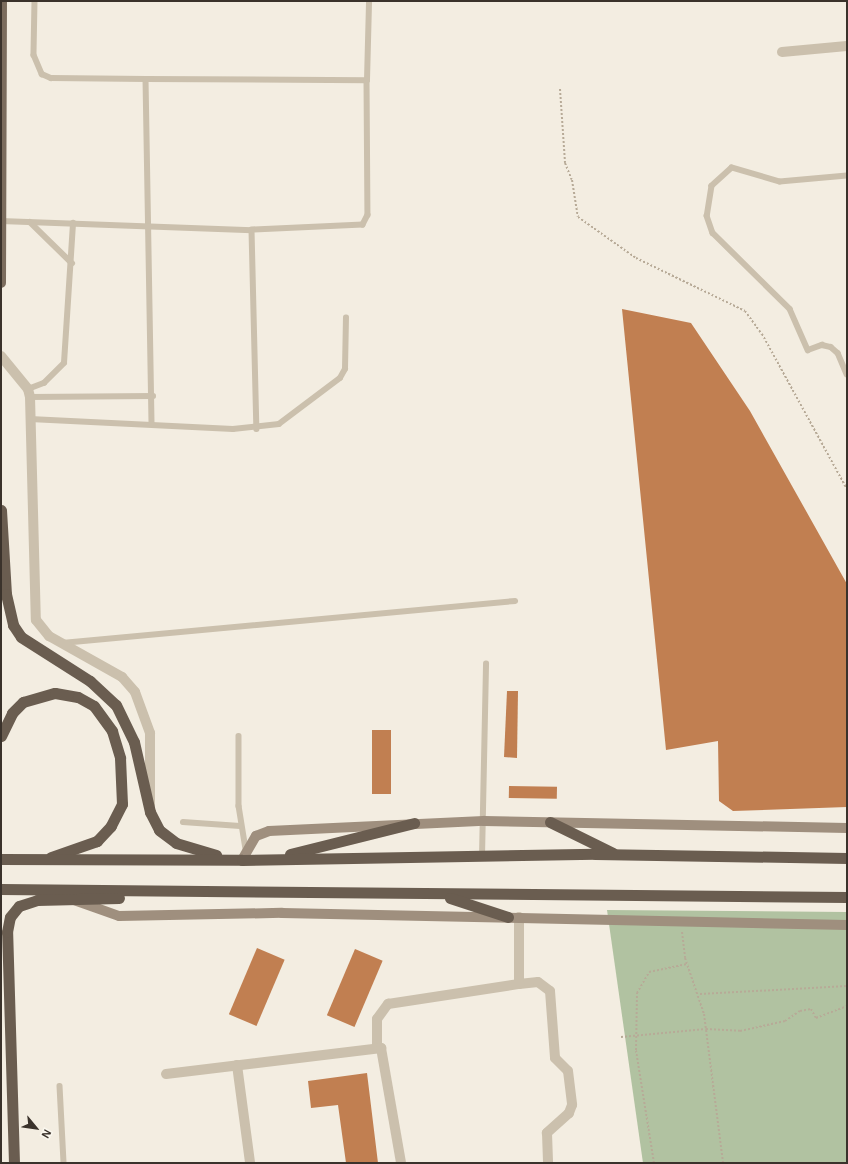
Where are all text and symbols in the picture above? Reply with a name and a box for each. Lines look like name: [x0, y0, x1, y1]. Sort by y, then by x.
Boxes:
north arrow: [16, 1108, 56, 1148]
text: N: [39, 1127, 54, 1140]

